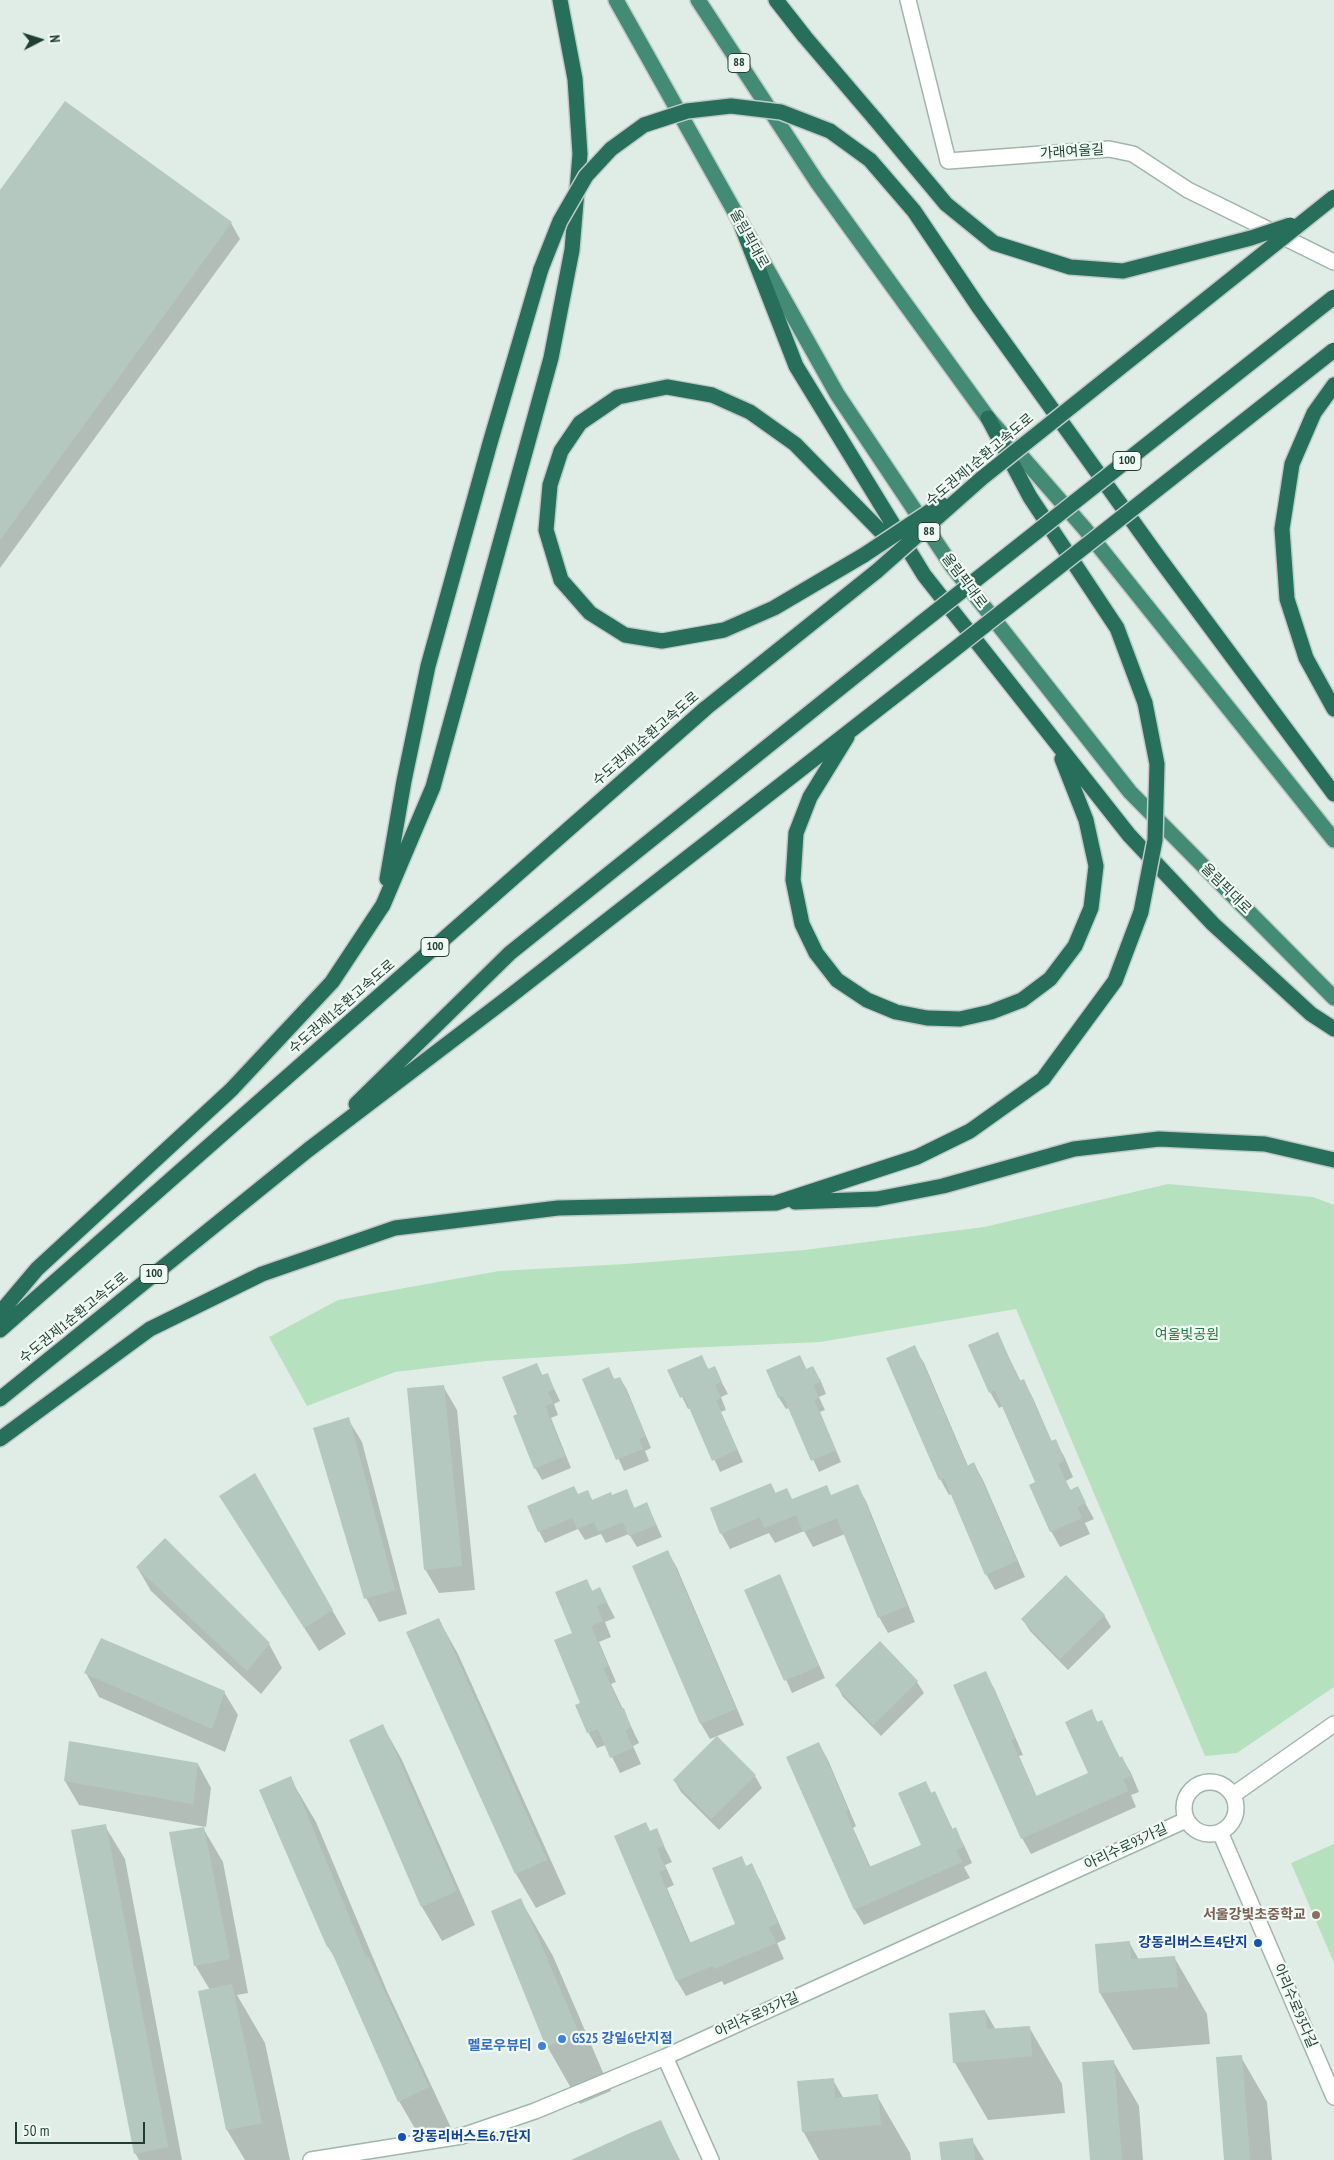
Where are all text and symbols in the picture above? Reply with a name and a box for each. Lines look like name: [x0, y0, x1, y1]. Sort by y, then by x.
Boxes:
north arrow: [15, 15, 65, 65]
text: N: [46, 34, 64, 43]
road number: 88: [728, 54, 750, 72]
street label: 가래여울길: [1039, 141, 1105, 163]
street label: 올림픽대로: [726, 207, 772, 271]
street label: 수도권제1순환고속도로: [923, 410, 1037, 510]
road number: 100: [1113, 452, 1141, 471]
road number: 88: [918, 522, 940, 542]
street label: 올림픽대로: [938, 550, 990, 612]
street label: 수도권제1순환고속도로: [590, 688, 702, 790]
street label: 올림픽대로: [1197, 860, 1255, 918]
road number: 100: [421, 938, 449, 956]
street label: 수도권제1순환고속도로: [286, 956, 398, 1058]
road number: 100: [140, 1264, 168, 1284]
street label: 수도권제1순환고속도로: [16, 1269, 132, 1367]
park label: 여울빛공원: [1155, 1327, 1219, 1343]
street label: 아리수로93가길: [1082, 1820, 1170, 1874]
place label: 서울강빛초중학교: [1203, 1907, 1306, 1923]
marker: 서울강빛초중학교: [1310, 1909, 1322, 1921]
place label: 강동리버스트4단지: [1138, 1935, 1248, 1951]
marker: 강동리버스트4단지: [1252, 1937, 1264, 1949]
street label: 아리수로93다길: [1270, 1961, 1320, 2051]
street label: 아리수로93가길: [713, 1989, 801, 2041]
place label: GS25 강일6단지점: [572, 2031, 673, 2047]
marker: GS25 강일6단지점: [556, 2033, 568, 2045]
place label: 멜로우뷰티: [468, 2038, 532, 2054]
marker: 멜로우뷰티: [536, 2040, 548, 2052]
scale bar: [18, 2112, 148, 2144]
text: 50 m: [23, 2121, 49, 2140]
place label: 강동리버스트6.7단지: [412, 2129, 531, 2145]
marker: 강동리버스트6.7단지: [396, 2131, 408, 2143]

